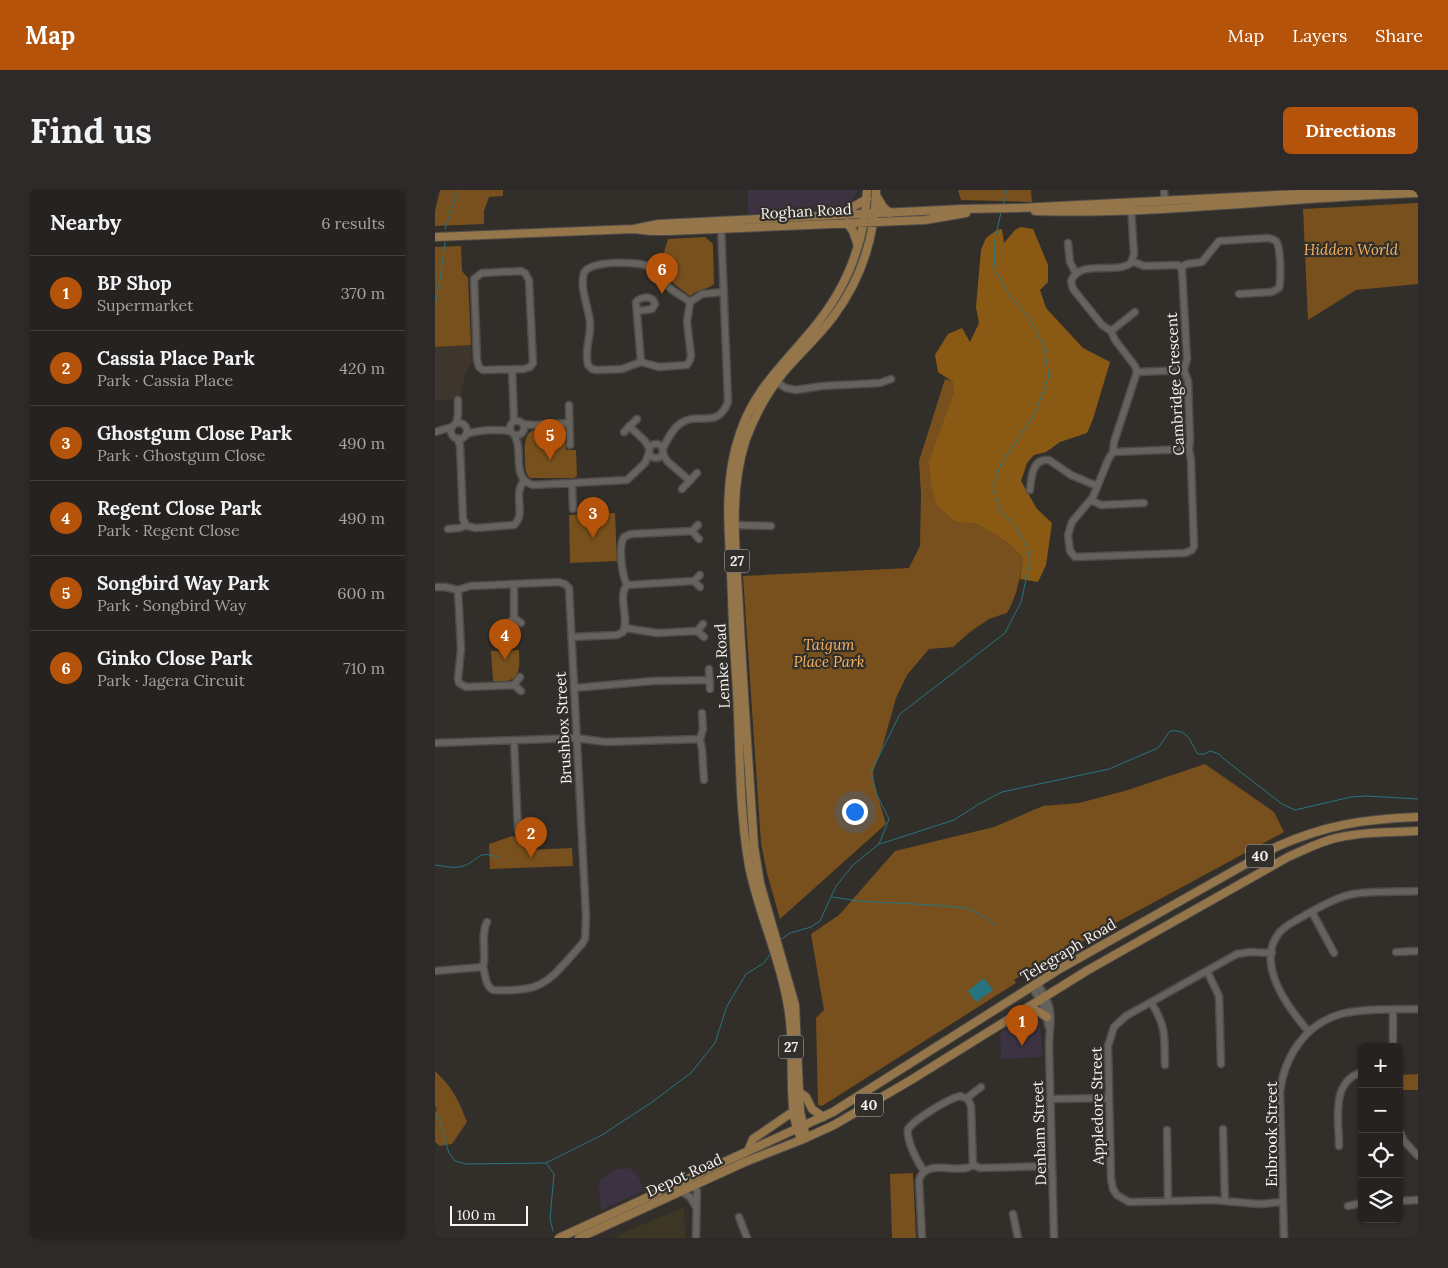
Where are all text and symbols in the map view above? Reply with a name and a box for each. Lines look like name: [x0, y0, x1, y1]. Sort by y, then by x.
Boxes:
text: Map: [25, 20, 75, 51]
text: Map: [1228, 24, 1264, 47]
text: Layers: [1292, 24, 1347, 47]
text: Share: [1375, 24, 1423, 47]
button: Directions: [1283, 107, 1418, 154]
text: Find us: [30, 108, 152, 153]
street label: Roghan Road: [760, 199, 852, 223]
text: Nearby: [50, 209, 121, 236]
text: 6 results: [321, 213, 385, 233]
park label: Hidden World: [1304, 240, 1399, 259]
pin: 6: [646, 253, 678, 294]
text: BP Shop: [97, 271, 172, 295]
text: 1: [63, 283, 69, 303]
text: 370 m: [341, 283, 385, 303]
text: Supermarket: [97, 295, 193, 315]
street label: Cambridge Crescent: [1162, 312, 1188, 456]
text: Cassia Place Park: [97, 346, 255, 370]
text: 2: [62, 358, 70, 378]
text: 420 m: [339, 358, 385, 378]
text: Park · Cassia Place: [97, 370, 233, 390]
pin: 5: [534, 419, 566, 460]
text: Ghostgum Close Park: [97, 421, 292, 445]
text: 3: [62, 433, 70, 453]
text: 490 m: [339, 433, 385, 453]
text: Park · Ghostgum Close: [97, 445, 265, 465]
text: Regent Close Park: [97, 496, 262, 520]
pin: 3: [577, 497, 609, 538]
text: 4: [62, 508, 70, 528]
text: 490 m: [339, 508, 385, 528]
text: Park · Regent Close: [97, 520, 240, 540]
road number: 27: [725, 550, 749, 572]
text: Songbird Way Park: [97, 571, 269, 595]
text: 5: [62, 583, 70, 603]
text: 600 m: [337, 583, 385, 603]
text: Park · Songbird Way: [97, 595, 246, 615]
pin: 4: [489, 619, 521, 660]
street label: Lemke Road: [710, 623, 734, 709]
park label: Taigum Place Park: [793, 635, 865, 671]
text: Ginko Close Park: [97, 646, 252, 670]
text: 6: [61, 658, 71, 678]
text: 710 m: [343, 658, 385, 678]
text: Park · Jagera Circuit: [97, 670, 245, 690]
street label: Brushbox Street: [551, 671, 575, 785]
your location: [842, 799, 868, 825]
pin: 2: [515, 817, 547, 858]
road number: 40: [1246, 844, 1274, 868]
street label: Telegraph Road: [1017, 914, 1119, 986]
pin: 1: [1006, 1005, 1038, 1046]
road number: 27: [779, 1036, 803, 1059]
map controls: [1358, 1043, 1403, 1223]
button: +: [1358, 1043, 1403, 1088]
street label: Appledore Street: [1086, 1047, 1108, 1166]
street label: Denham Street: [1028, 1080, 1050, 1186]
street label: Enbrook Street: [1262, 1081, 1281, 1187]
button: −: [1358, 1088, 1403, 1133]
road number: 40: [855, 1094, 883, 1116]
button: locate: [1358, 1133, 1403, 1178]
street label: Depot Road: [643, 1149, 725, 1201]
button: layers: [1358, 1178, 1403, 1223]
scale bar: [450, 1203, 527, 1226]
text: 100 m: [457, 1206, 496, 1224]

